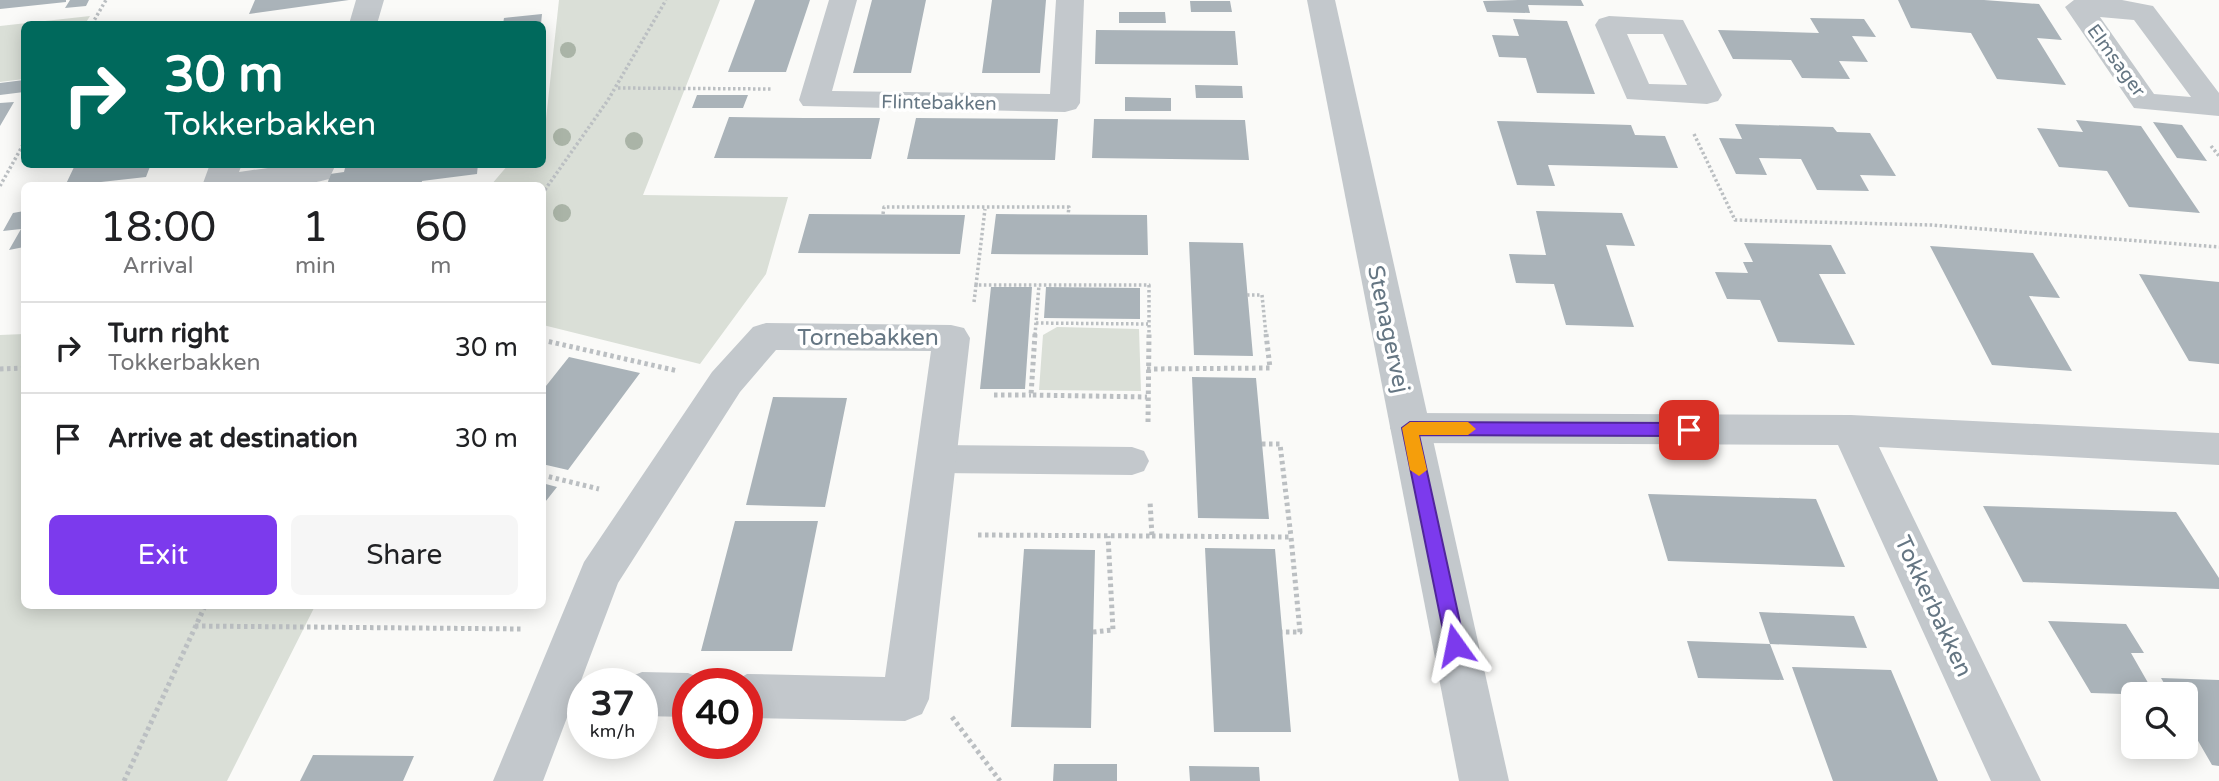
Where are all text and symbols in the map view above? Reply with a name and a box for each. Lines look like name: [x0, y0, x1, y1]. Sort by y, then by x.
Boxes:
street label: Elmsager: [2083, 20, 2150, 102]
text: 30 m: [164, 46, 283, 105]
icon: right: [49, 49, 140, 140]
street label: Flintebakken: [881, 91, 997, 115]
text: Tokkerbakken: [164, 106, 376, 144]
text: 18:00: [100, 202, 216, 253]
text: 1: [302, 202, 329, 253]
text: 60: [415, 202, 467, 253]
text: Arrival: [122, 252, 193, 280]
text: min: [295, 252, 336, 280]
text: m: [430, 252, 451, 280]
street label: Stenagervej: [1361, 263, 1415, 395]
text: Turn right: [108, 318, 229, 349]
street label: Tornebakken: [797, 324, 939, 352]
icon: right: [49, 329, 87, 367]
text: 30 m: [455, 332, 518, 363]
text: Tokkerbakken: [108, 349, 261, 377]
pin: [1659, 400, 1719, 460]
icon: arrive: [1670, 411, 1708, 449]
icon: arrive: [49, 420, 87, 458]
text: Arrive at destination: [108, 423, 358, 454]
text: 30 m: [455, 423, 518, 454]
button: Exit: [49, 515, 277, 595]
button: Share: [291, 515, 518, 595]
street label: Tokkerbakken: [1888, 531, 1978, 681]
position arrow: [1418, 608, 1492, 682]
speed limit sign: 40: [672, 668, 763, 759]
map controls: [2121, 682, 2198, 759]
button: search: [2121, 682, 2198, 759]
text: 37: [591, 683, 634, 725]
text: km/h: [590, 720, 635, 742]

